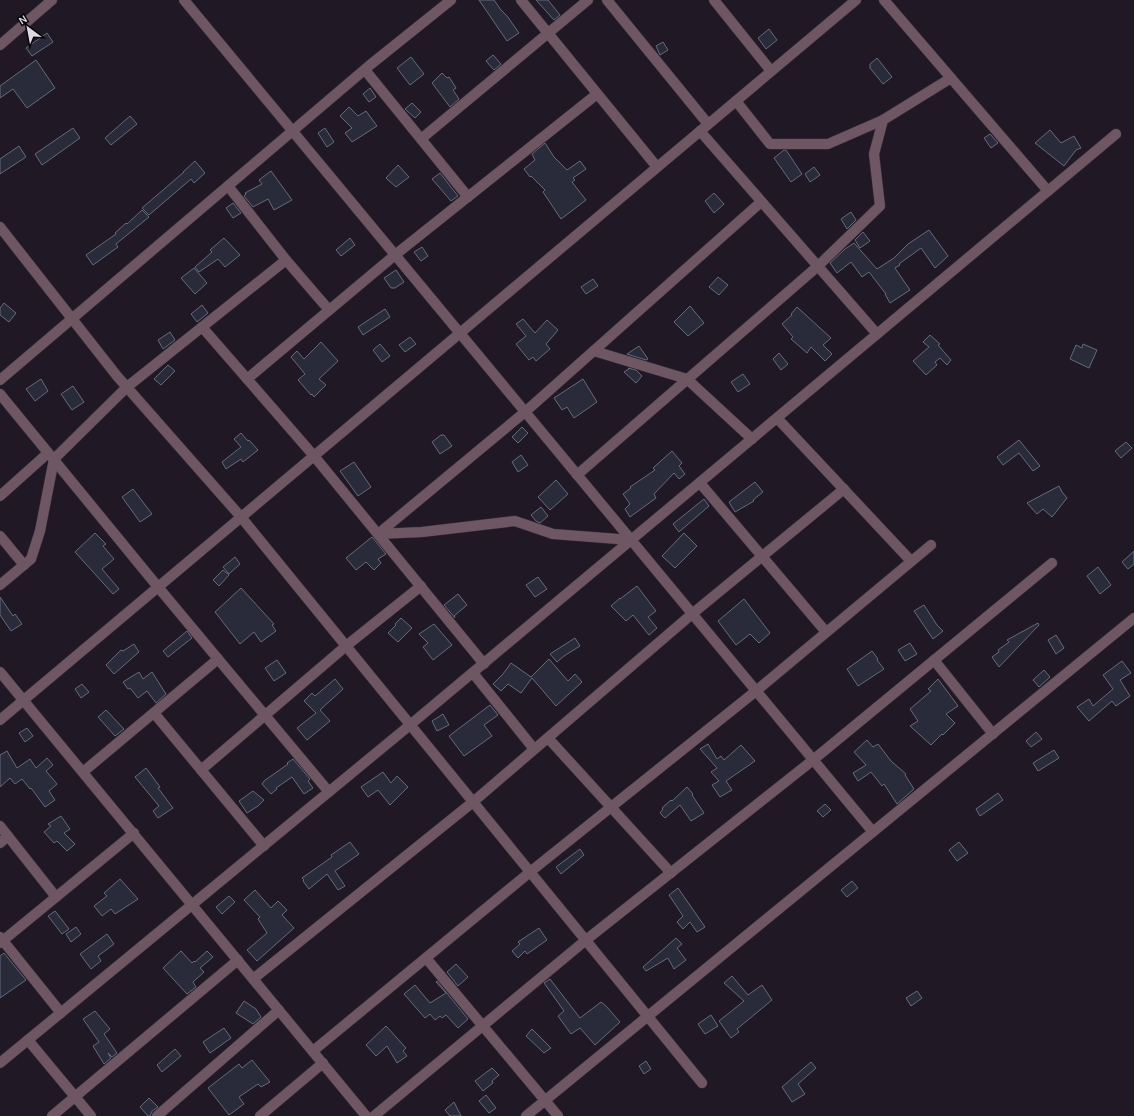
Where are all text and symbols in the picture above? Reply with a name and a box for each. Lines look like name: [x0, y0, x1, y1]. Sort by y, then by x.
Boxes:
north arrow: [8, 8, 48, 48]
text: N: [16, 12, 30, 28]

